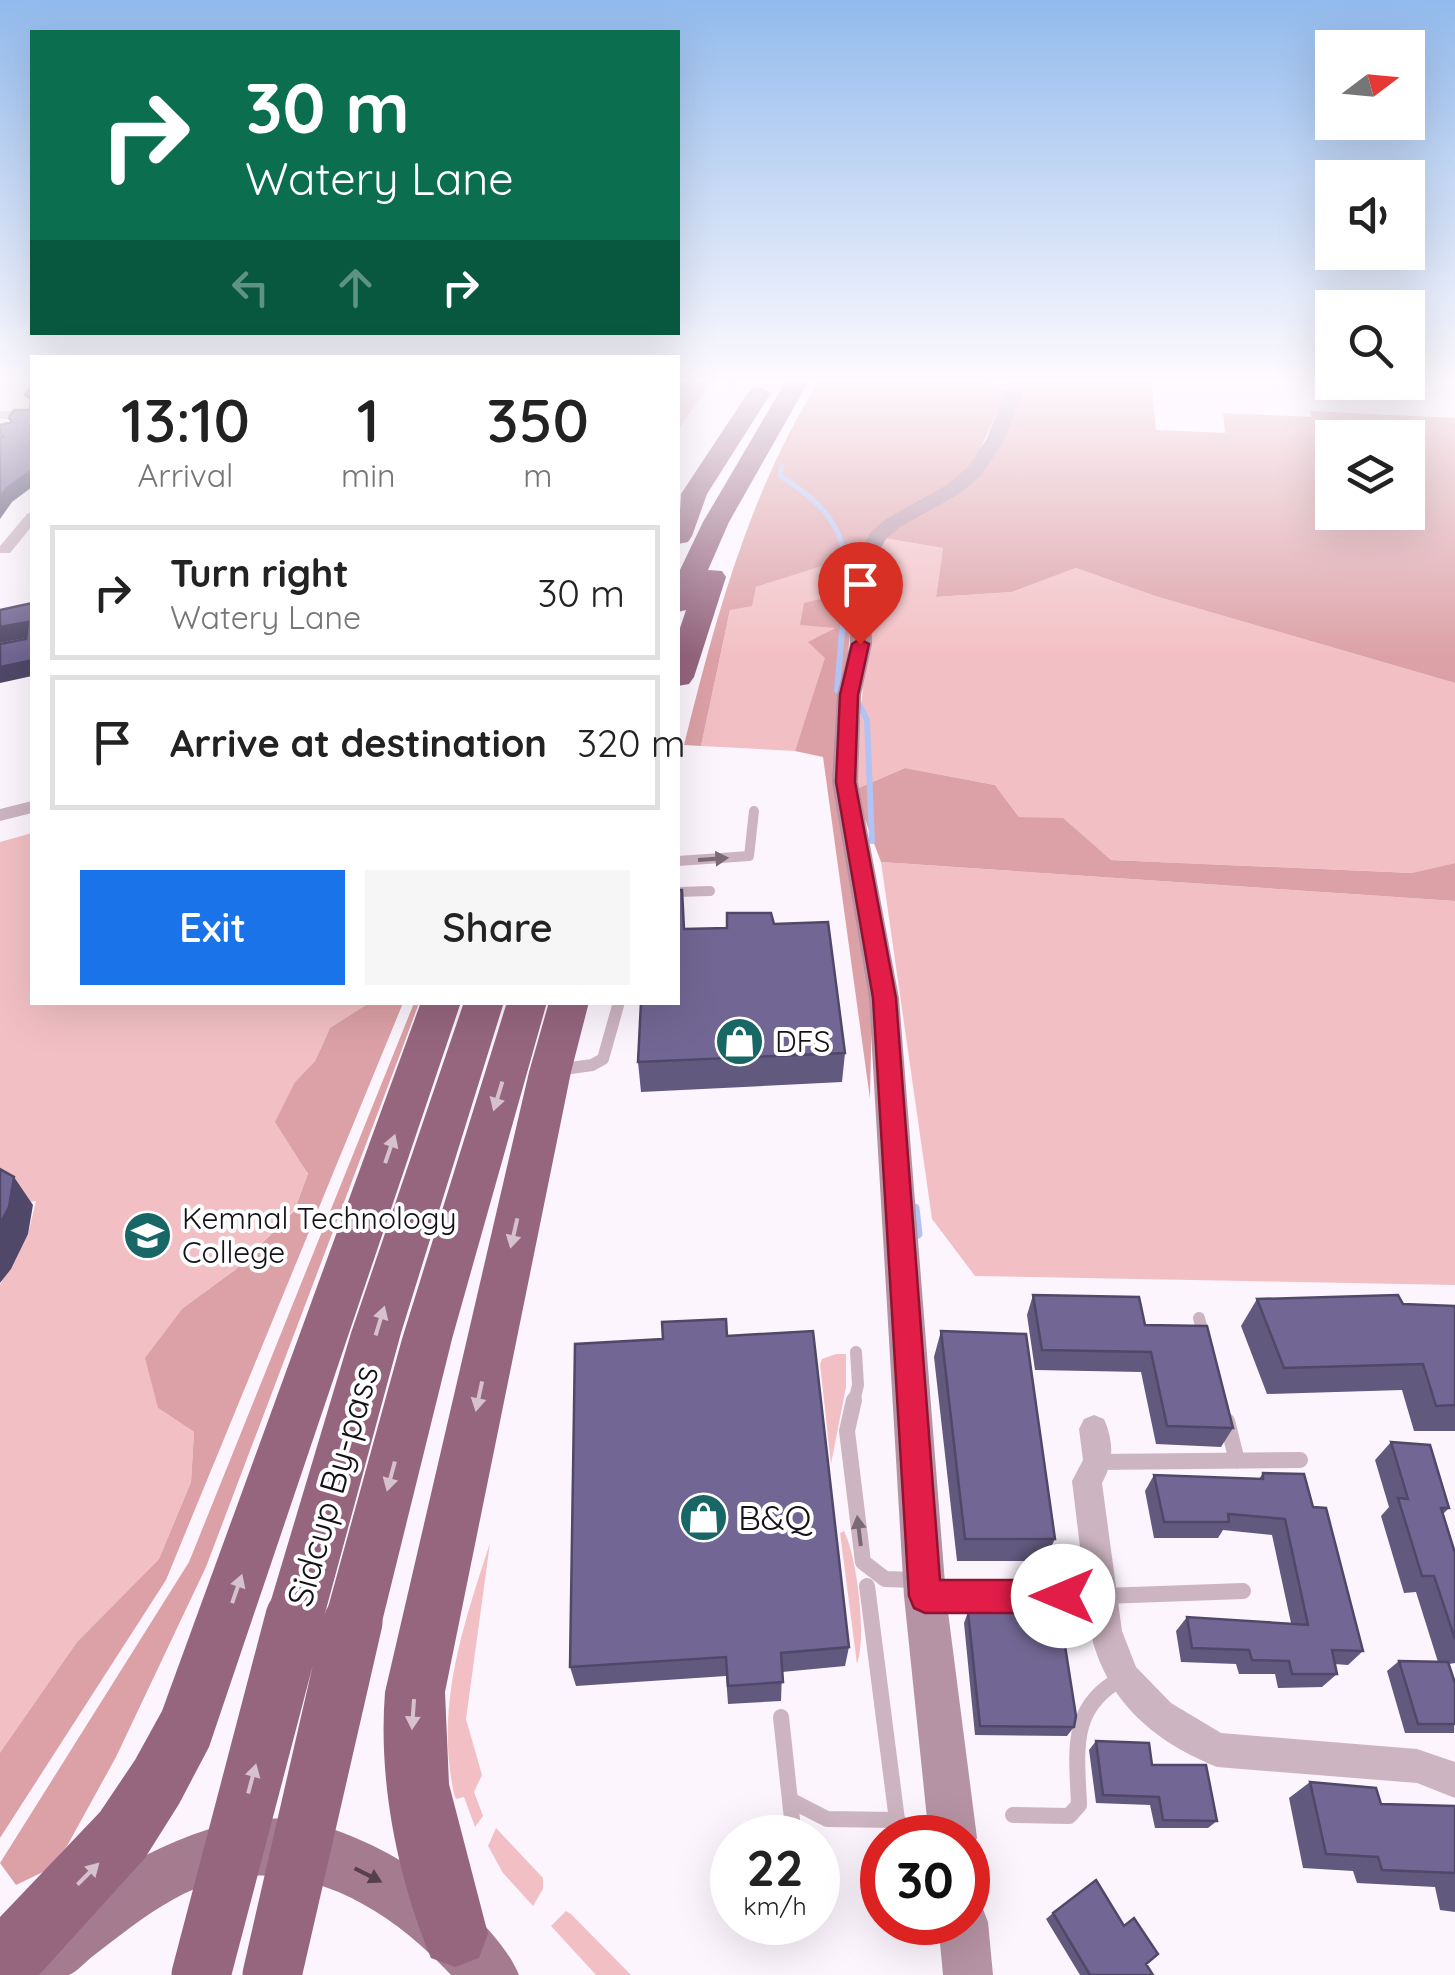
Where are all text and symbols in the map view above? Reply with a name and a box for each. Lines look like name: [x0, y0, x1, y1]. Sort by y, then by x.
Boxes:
north arrow: [1315, 30, 1425, 140]
map controls: [1315, 30, 1425, 530]
text: 30 m: [245, 63, 410, 151]
icon: right: [80, 70, 210, 200]
text: Watery Lane: [245, 150, 514, 206]
button: sound: [1315, 160, 1425, 270]
icon: left: [223, 260, 278, 315]
icon: ahead: [328, 260, 383, 315]
icon: right: [433, 260, 488, 315]
button: search: [1315, 290, 1425, 400]
text: 13:10: [121, 382, 250, 457]
text: 1: [357, 382, 380, 457]
text: 350: [487, 382, 589, 457]
button: layers: [1315, 420, 1425, 530]
text: Arrival: [138, 455, 233, 495]
text: min: [341, 455, 396, 495]
text: m: [523, 455, 552, 495]
pin: [818, 542, 903, 645]
text: Turn right: [170, 549, 349, 597]
icon: arrive: [833, 557, 888, 612]
icon: right: [85, 565, 140, 620]
text: 30 m: [537, 569, 625, 617]
text: Watery Lane: [170, 597, 361, 637]
icon: arrive: [85, 715, 140, 770]
text: Arrive at destination: [170, 719, 547, 767]
text: 320 m: [577, 719, 686, 767]
one-way arrow: [698, 851, 729, 867]
button: Exit: [80, 870, 345, 985]
button: Share: [365, 870, 630, 985]
shop icon: DFS: [714, 1016, 766, 1068]
place label: DFS: [775, 1022, 830, 1060]
one-way arrow: [490, 1081, 505, 1111]
one-way arrow: [383, 1134, 398, 1164]
place label: Kemnal Technology College: [182, 1199, 457, 1271]
school or university icon: Kemnal Technology College: [121, 1210, 173, 1262]
one-way arrow: [506, 1218, 522, 1249]
one-way arrow: [373, 1306, 388, 1336]
street label: Sidcup By-pass: [277, 1360, 387, 1611]
one-way arrow: [471, 1381, 486, 1412]
one-way arrow: [383, 1461, 399, 1492]
shop icon: B&Q: [677, 1492, 729, 1544]
place label: B&Q: [738, 1495, 813, 1539]
one-way arrow: [851, 1515, 867, 1547]
position arrow: [1011, 1544, 1115, 1648]
one-way arrow: [231, 1573, 246, 1603]
one-way arrow: [405, 1698, 421, 1730]
one-way arrow: [245, 1763, 261, 1794]
speed limit sign: 30: [860, 1815, 990, 1945]
text: 22: [747, 1836, 803, 1899]
one-way arrow: [76, 1862, 100, 1886]
one-way arrow: [354, 1866, 383, 1883]
text: km/h: [743, 1890, 807, 1921]

